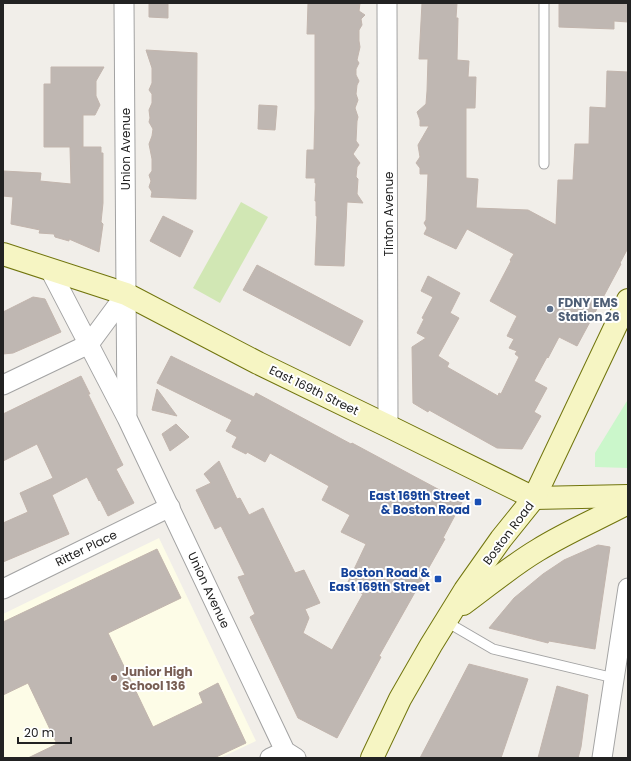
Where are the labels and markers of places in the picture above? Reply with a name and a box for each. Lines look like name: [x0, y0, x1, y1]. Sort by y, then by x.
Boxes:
place label: FDNY EMS Station 26: [558, 294, 620, 325]
marker: FDNY EMS Station 26: [545, 304, 555, 314]
place label: East 169th Street & Boston Road: [369, 487, 470, 518]
marker: East 169th Street & Boston Road: [473, 497, 483, 507]
place label: Boston Road & East 169th Street: [329, 564, 430, 595]
marker: Boston Road & East 169th Street: [433, 574, 443, 584]
place label: Junior High School 136: [122, 663, 193, 694]
marker: Junior High School 136: [109, 673, 119, 683]

